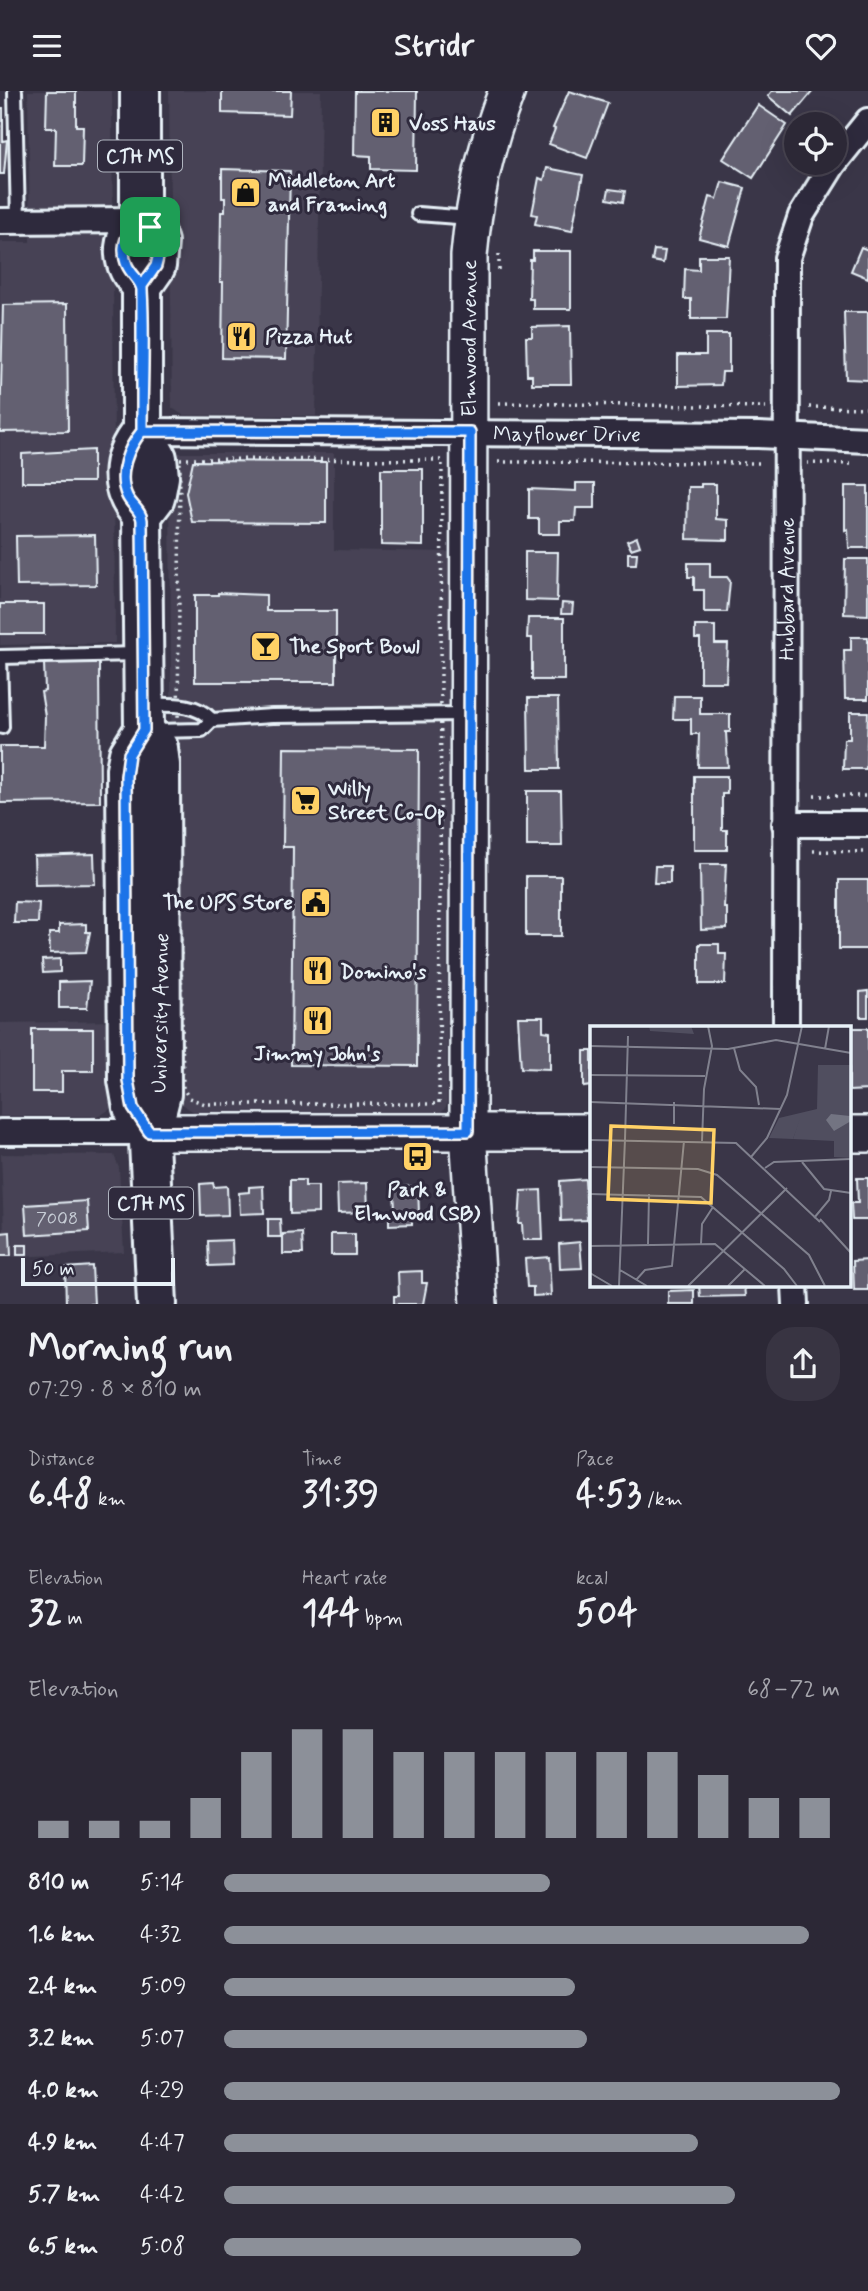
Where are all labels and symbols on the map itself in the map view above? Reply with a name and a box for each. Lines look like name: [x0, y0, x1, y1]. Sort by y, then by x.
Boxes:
building icon: Voss Haus: [369, 106, 403, 140]
place label: Voss Haus: [409, 110, 496, 138]
road number: CTH MS: [98, 141, 182, 171]
place label: Middleton Art and Framing: [268, 167, 396, 219]
shop icon: Middleton Art and Framing: [228, 175, 262, 209]
pin: [120, 197, 180, 257]
street label: Elmwood Avenue: [456, 260, 484, 417]
restaurant icon: Pizza Hut: [225, 319, 259, 353]
place label: Pizza Hut: [265, 323, 352, 351]
street label: Mayflower Drive: [493, 420, 641, 449]
street label: Hubbard Avenue: [773, 517, 802, 660]
bar icon: The Sport Bowl: [249, 629, 283, 663]
place label: The Sport Bowl: [289, 633, 420, 661]
place label: Willy Street Co-Op: [327, 775, 445, 827]
supermarket icon: Willy Street Co-Op: [288, 783, 322, 817]
public building icon: The UPS Store: [299, 885, 333, 919]
place label: The UPS Store: [163, 889, 293, 917]
street label: University Avenue: [146, 933, 176, 1093]
restaurant icon: Domino's: [300, 954, 334, 988]
place label: Domino's: [340, 958, 427, 986]
restaurant icon: Jimmy John's: [300, 1004, 334, 1038]
inset map: [590, 1026, 850, 1287]
place label: Jimmy John's: [254, 1040, 381, 1068]
bus stop icon: Park & Elmwood (SB): [400, 1140, 434, 1174]
place label: Park & Elmwood (SB): [354, 1176, 481, 1228]
road number: CTH MS: [109, 1187, 193, 1219]
house number: 7008: [36, 1207, 78, 1231]
scale bar: [21, 1255, 175, 1287]

